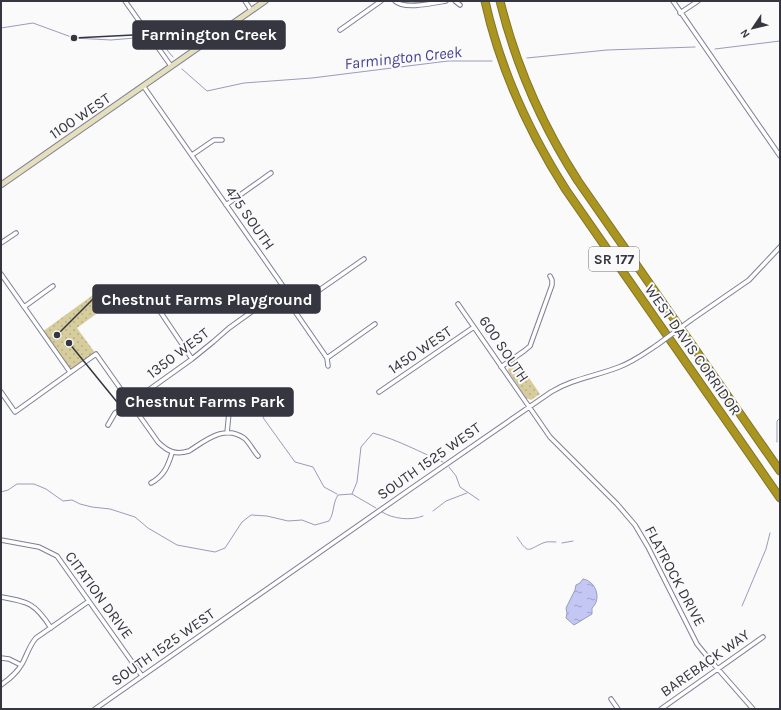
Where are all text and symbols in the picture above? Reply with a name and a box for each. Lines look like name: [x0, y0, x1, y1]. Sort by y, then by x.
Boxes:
north arrow: [733, 8, 773, 48]
callout: Farmington Creek: [133, 21, 285, 49]
text: Farmington Creek: [141, 25, 278, 44]
text: N: [738, 26, 753, 40]
water label: Farmington Creek: [343, 42, 464, 73]
street label: 1100 WEST: [46, 89, 114, 143]
street label: 475 SOUTH: [222, 183, 278, 253]
road number: SR 177: [589, 247, 639, 271]
street label: WEST DAVIS CORRIDOR: [641, 281, 745, 419]
callout: Chestnut Farms Playground: [93, 285, 320, 313]
text: Chestnut Farms Playground: [101, 290, 313, 309]
street label: 600 SOUTH: [475, 312, 533, 386]
street label: 1450 WEST: [385, 322, 456, 378]
street label: 1350 WEST: [143, 324, 213, 382]
callout: Chestnut Farms Park: [117, 388, 293, 416]
text: Chestnut Farms Park: [125, 392, 285, 411]
street label: SOUTH 1525 WEST: [374, 418, 485, 503]
street label: FLATROCK DRIVE: [641, 523, 709, 629]
street label: CITATION DRIVE: [61, 548, 137, 642]
street label: SOUTH 1525 WEST: [108, 604, 219, 689]
street label: BAREBACK WAY: [657, 625, 754, 700]

